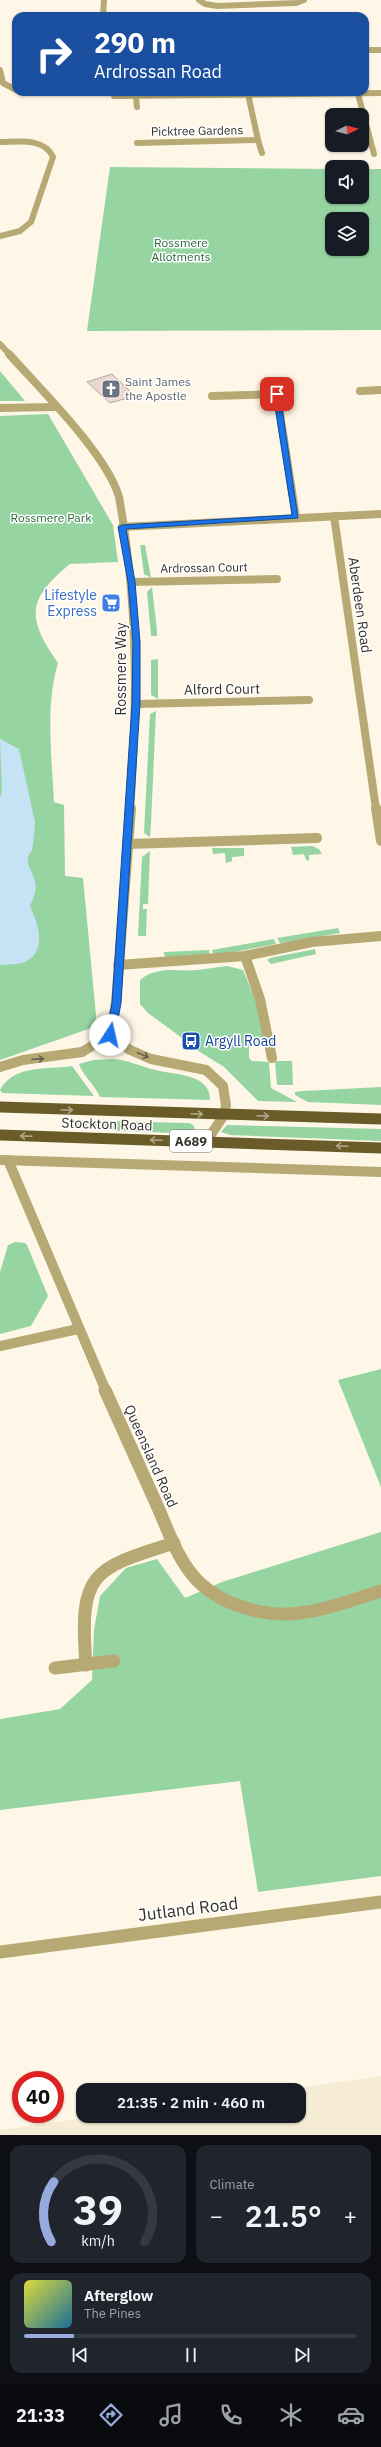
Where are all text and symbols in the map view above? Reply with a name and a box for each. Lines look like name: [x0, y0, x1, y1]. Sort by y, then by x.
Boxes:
text: 290 m: [94, 24, 176, 61]
icon: right: [28, 28, 80, 80]
text: Ardrossan Road: [94, 60, 222, 83]
north arrow: [325, 108, 369, 152]
map controls: [325, 108, 369, 256]
street label: Picktree Gardens: [151, 122, 243, 139]
button: sound: [325, 160, 369, 204]
button: layers: [325, 212, 369, 256]
park label: Rossmere Allotments: [151, 235, 211, 264]
place label: Saint James the Apostle: [125, 374, 191, 403]
pin: [260, 377, 294, 411]
church icon: Saint James the Apostle: [100, 378, 122, 400]
icon: arrive: [266, 383, 288, 405]
park label: Rossmere Park: [11, 510, 92, 525]
street label: Aberdeen Road: [344, 556, 376, 654]
street label: Ardrossan Court: [160, 559, 248, 576]
place label: Lifestyle Express: [44, 586, 97, 620]
supermarket icon: Lifestyle Express: [100, 592, 122, 614]
street label: Rossmere Way: [112, 623, 130, 715]
street label: Alford Court: [184, 679, 260, 699]
position arrow: [89, 1014, 131, 1056]
bus stop icon: Argyll Road: [180, 1030, 202, 1052]
place label: Argyll Road: [205, 1032, 276, 1050]
one-way arrow: [137, 1052, 149, 1060]
one-way arrow: [31, 1055, 44, 1062]
one-way arrow: [60, 1106, 73, 1113]
one-way arrow: [190, 1110, 203, 1117]
one-way arrow: [256, 1112, 269, 1120]
street label: Stockton Road: [61, 1113, 153, 1135]
road number: A689: [170, 1130, 212, 1152]
one-way arrow: [20, 1132, 33, 1140]
one-way arrow: [150, 1136, 163, 1144]
one-way arrow: [336, 1143, 349, 1150]
street label: Queensland Road: [120, 1402, 182, 1510]
street label: Jutland Road: [137, 1892, 239, 1926]
speed limit sign: 40: [12, 2071, 64, 2123]
text: 21:35 · 2 min · 460 m: [117, 2093, 265, 2112]
text: Climate: [210, 2176, 254, 2193]
text: 39: [73, 2182, 123, 2236]
text: 21.5°: [245, 2196, 322, 2235]
text: −: [210, 2201, 223, 2230]
text: +: [344, 2201, 357, 2230]
text: km/h: [81, 2231, 115, 2250]
text: Afterglow: [84, 2286, 153, 2305]
text: The Pines: [84, 2305, 141, 2322]
icon: previous: [69, 2344, 91, 2366]
icon: pause: [180, 2344, 202, 2366]
icon: next: [291, 2344, 313, 2366]
icon: directions: [97, 2401, 125, 2429]
icon: music: [157, 2401, 185, 2429]
icon: phone: [217, 2401, 245, 2429]
icon: climate: [277, 2401, 305, 2429]
icon: car: [337, 2401, 365, 2429]
text: 21:33: [16, 2404, 65, 2427]

